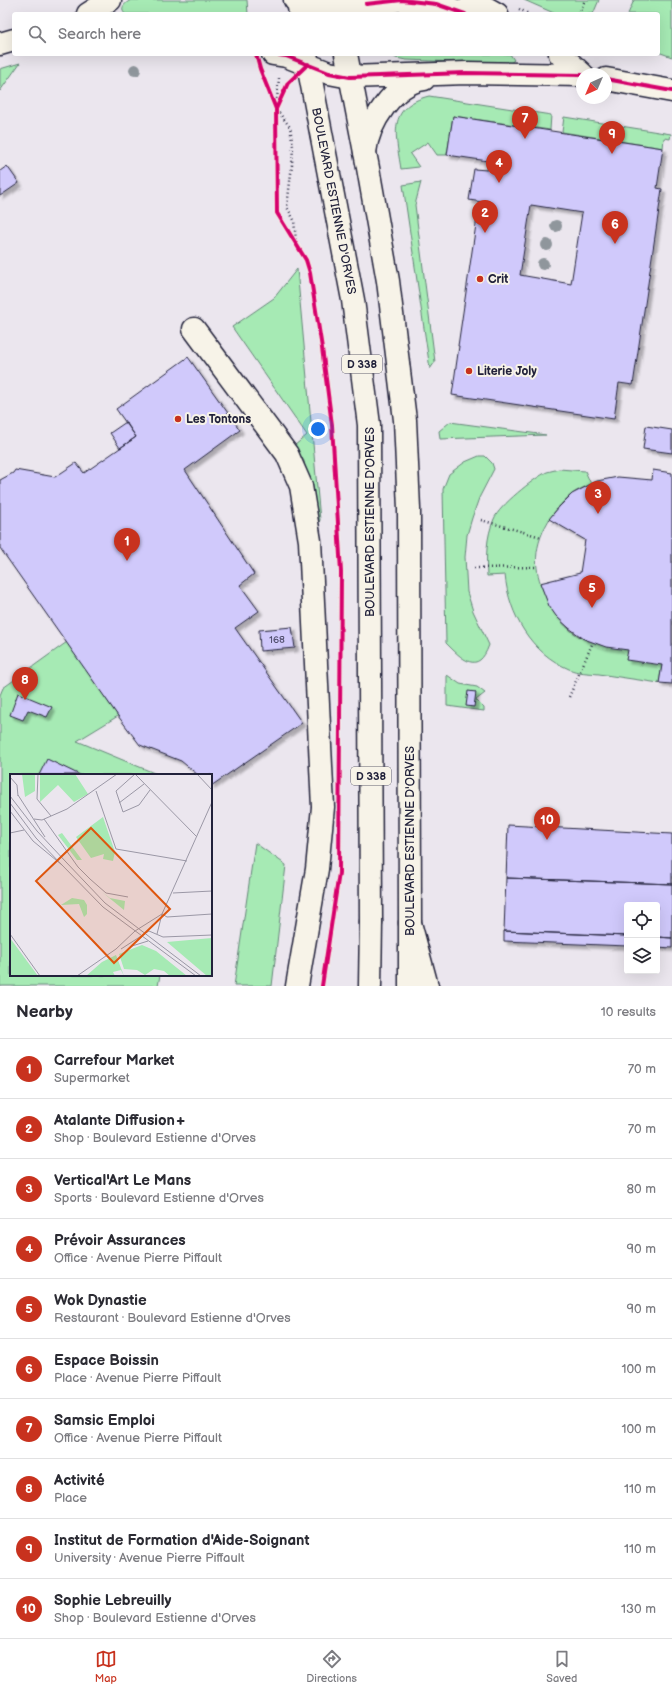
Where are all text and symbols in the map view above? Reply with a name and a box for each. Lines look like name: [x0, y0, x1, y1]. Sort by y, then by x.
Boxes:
search box: [12, 12, 660, 56]
icon: search: [26, 23, 48, 45]
text: Search here: [58, 25, 141, 44]
north arrow: [576, 68, 612, 104]
pin: 7: [512, 106, 538, 139]
street label: BOULEVARD ESTIENNE D'ORVES: [308, 107, 359, 296]
pin: 9: [599, 121, 625, 154]
pin: 4: [486, 150, 512, 183]
pin: 2: [472, 200, 498, 233]
pin: 6: [602, 211, 628, 244]
place label: Crit: [488, 272, 508, 287]
marker: Crit: [475, 274, 485, 284]
road number: D 338: [342, 355, 382, 373]
place label: Literie Joly: [477, 364, 537, 379]
marker: Literie Joly: [464, 366, 474, 376]
place label: Les Tontons: [186, 412, 251, 427]
marker: Les Tontons: [173, 414, 183, 424]
your location: [308, 419, 328, 439]
street label: BOULEVARD ESTIENNE D'ORVES: [363, 427, 378, 617]
pin: 3: [585, 481, 611, 514]
pin: 1: [114, 528, 140, 561]
pin: 5: [579, 575, 605, 608]
house number: 168: [269, 634, 285, 646]
pin: 8: [12, 667, 38, 700]
street label: BOULEVARD ESTIENNE D'ORVES: [403, 746, 418, 936]
road number: D 338: [351, 767, 391, 785]
inset map: [10, 774, 212, 976]
pin: 10: [534, 807, 560, 840]
map controls: [624, 902, 660, 974]
button: locate: [624, 902, 660, 938]
button: layers: [624, 938, 660, 974]
text: Nearby: [16, 1002, 73, 1022]
text: 10 results: [601, 1004, 656, 1020]
text: Carrefour Market: [54, 1051, 174, 1070]
text: 1: [26, 1061, 32, 1077]
text: 70 m: [628, 1061, 656, 1077]
text: Supermarket: [54, 1070, 130, 1086]
text: Atalante Diffusion+: [54, 1111, 186, 1130]
text: 2: [25, 1121, 33, 1137]
text: 70 m: [628, 1121, 656, 1137]
text: Shop · Boulevard Estienne d'Orves: [54, 1130, 256, 1146]
text: Vertical'Art Le Mans: [54, 1171, 191, 1190]
text: 3: [25, 1181, 33, 1197]
text: 80 m: [627, 1181, 656, 1197]
text: Sports · Boulevard Estienne d'Orves: [54, 1190, 264, 1206]
text: Prévoir Assurances: [54, 1231, 186, 1250]
text: 4: [25, 1241, 33, 1257]
text: 90 m: [627, 1241, 656, 1257]
text: Office · Avenue Pierre Piffault: [54, 1250, 222, 1266]
text: Wok Dynastie: [54, 1291, 147, 1310]
text: 5: [25, 1301, 33, 1317]
text: 90 m: [627, 1301, 656, 1317]
text: Restaurant · Boulevard Estienne d'Orves: [54, 1310, 291, 1326]
text: Espace Boissin: [54, 1351, 159, 1370]
text: 6: [25, 1361, 33, 1377]
text: 100 m: [621, 1361, 656, 1377]
text: Place · Avenue Pierre Piffault: [54, 1370, 221, 1386]
text: Samsic Emploi: [54, 1411, 155, 1430]
text: 7: [25, 1421, 33, 1437]
text: 100 m: [621, 1421, 656, 1437]
text: Office · Avenue Pierre Piffault: [54, 1430, 222, 1446]
text: Activité: [54, 1471, 105, 1490]
text: 8: [25, 1481, 33, 1497]
text: 110 m: [624, 1481, 656, 1497]
text: Place: [54, 1490, 87, 1506]
text: Institut de Formation d'Aide-Soignant: [54, 1531, 309, 1550]
text: 9: [25, 1541, 33, 1557]
text: 110 m: [624, 1541, 656, 1557]
text: University · Avenue Pierre Piffault: [54, 1550, 245, 1566]
text: Sophie Lebreuilly: [54, 1591, 171, 1610]
text: 10: [22, 1601, 36, 1617]
text: 130 m: [621, 1601, 656, 1617]
text: Shop · Boulevard Estienne d'Orves: [54, 1610, 256, 1626]
tab: Map: [95, 1648, 117, 1685]
tab: Directions: [306, 1648, 357, 1685]
tab: Saved: [546, 1648, 577, 1685]

